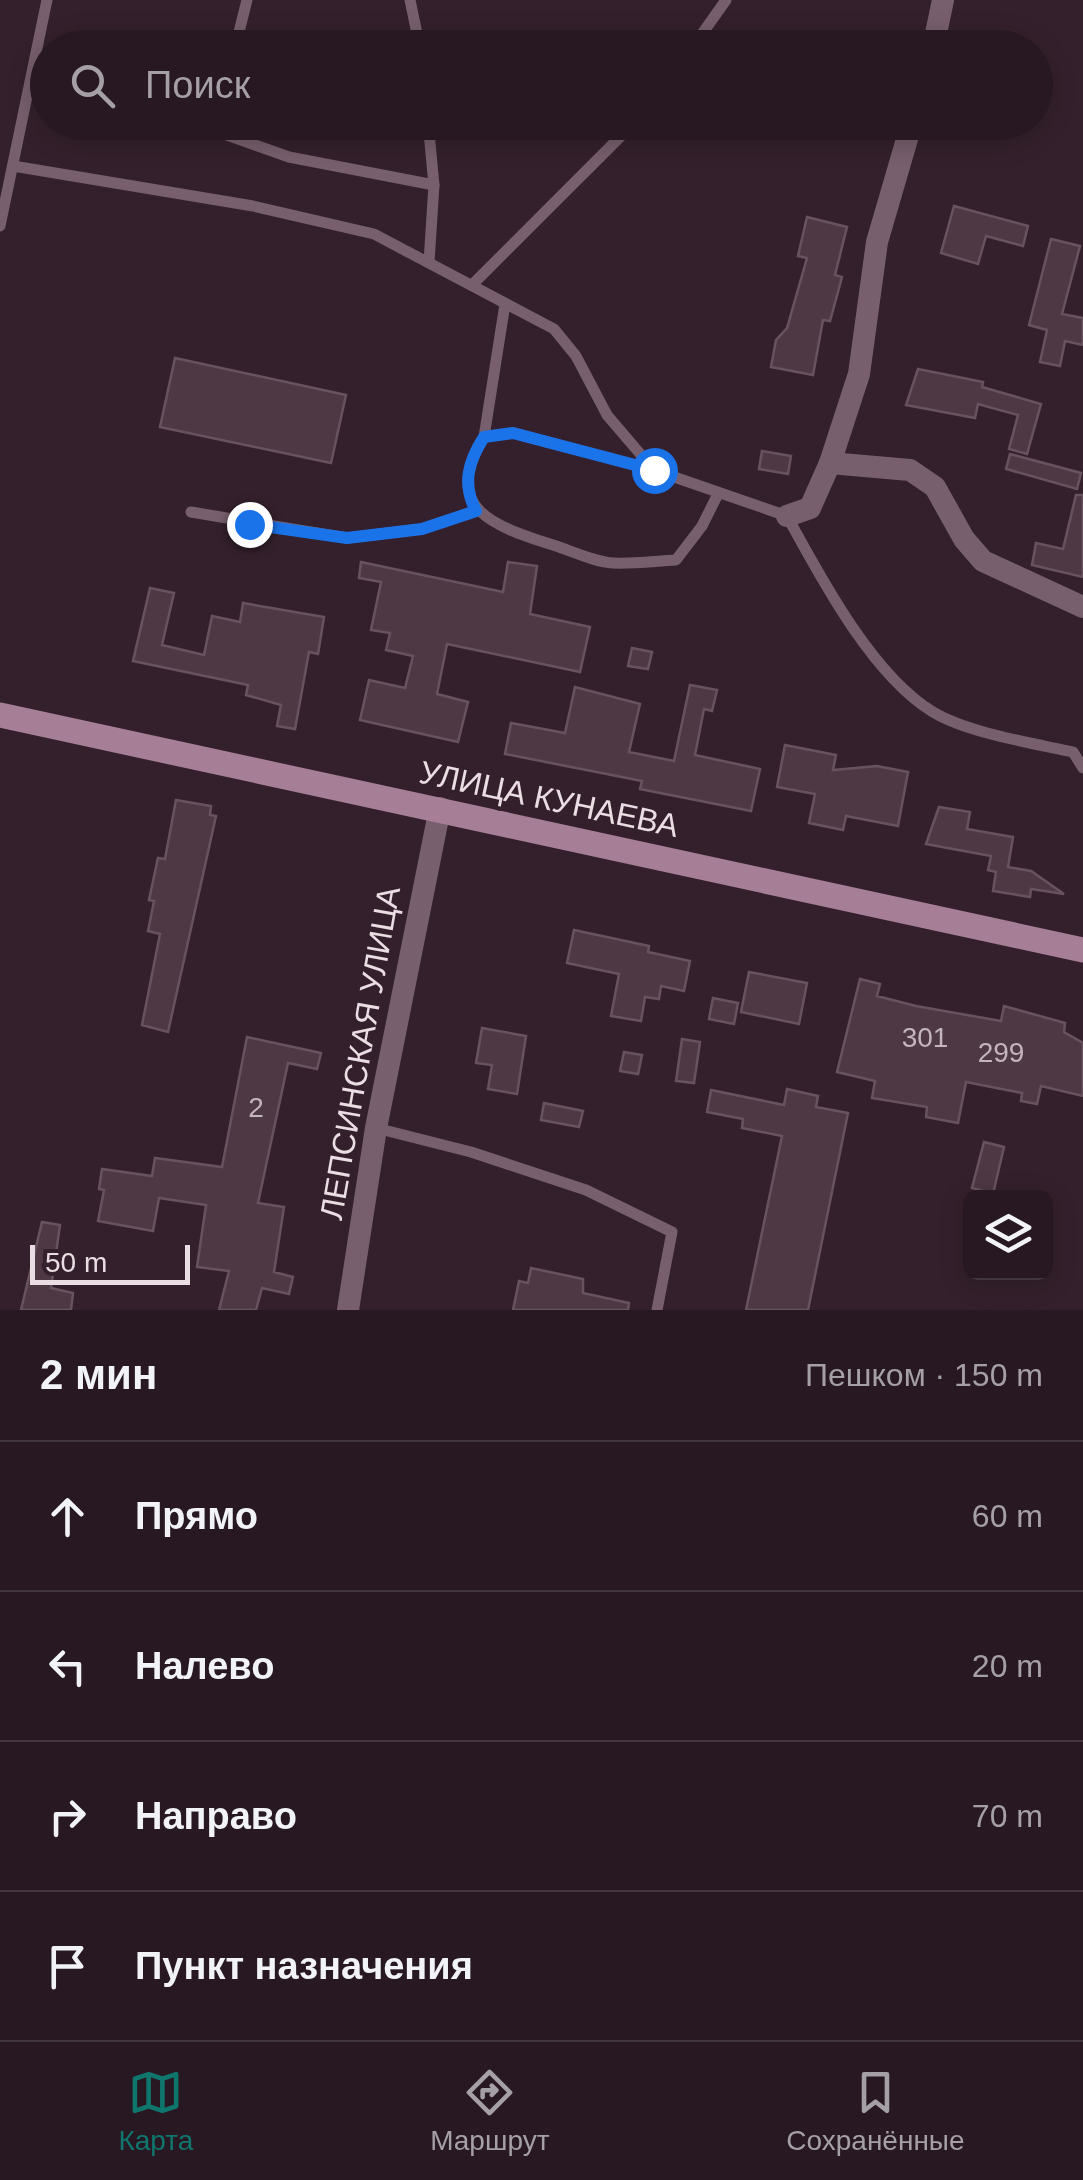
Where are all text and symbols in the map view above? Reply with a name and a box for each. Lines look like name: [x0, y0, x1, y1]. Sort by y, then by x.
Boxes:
search box: [30, 30, 1053, 140]
icon: search: [65, 58, 120, 113]
text: Поиск: [145, 64, 250, 106]
route start: [632, 448, 678, 494]
route end: [227, 502, 273, 548]
street label: УЛИЦА КУНАЕВА: [416, 754, 682, 844]
street label: ЛЕПСИНСКАЯ УЛИЦА: [313, 883, 407, 1223]
house number: 301: [902, 1022, 948, 1053]
house number: 299: [978, 1037, 1024, 1068]
house number: 2: [248, 1092, 264, 1123]
map controls: [963, 1190, 1053, 1280]
button: layers: [963, 1190, 1053, 1280]
scale bar: [30, 1240, 190, 1284]
text: 50 m: [45, 1247, 107, 1278]
text: 2 мин: [40, 1351, 157, 1398]
text: Пешком · 150 m: [805, 1357, 1043, 1393]
icon: ahead: [40, 1489, 95, 1544]
text: Прямо: [135, 1495, 258, 1537]
text: 60 m: [972, 1498, 1043, 1534]
icon: left: [40, 1639, 95, 1694]
text: Налево: [135, 1645, 274, 1687]
text: 20 m: [972, 1648, 1043, 1684]
icon: right: [40, 1789, 95, 1844]
text: Направо: [135, 1795, 297, 1837]
text: 70 m: [972, 1798, 1043, 1834]
icon: arrive: [40, 1939, 95, 1994]
text: Пункт назначения: [135, 1945, 473, 1987]
tab: Карта: [118, 2065, 193, 2157]
tab: Маршрут: [430, 2065, 549, 2157]
tab: Сохранённые: [786, 2065, 965, 2157]

